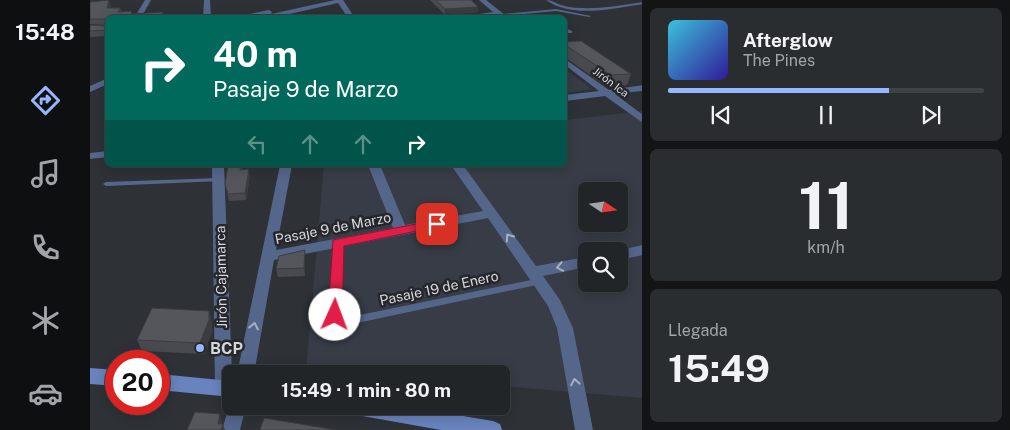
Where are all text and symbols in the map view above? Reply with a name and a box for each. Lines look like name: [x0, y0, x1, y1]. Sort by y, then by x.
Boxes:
text: 15:48: [15, 19, 75, 45]
text: Afterglow: [743, 29, 833, 51]
text: 40 m: [213, 34, 298, 75]
icon: right: [130, 35, 195, 100]
text: The Pines: [743, 51, 815, 70]
street label: Jirón Ica: [591, 65, 631, 99]
text: Pasaje 9 de Marzo: [213, 76, 398, 102]
icon: directions: [28, 83, 63, 118]
icon: previous: [707, 101, 735, 129]
icon: pause: [812, 101, 840, 129]
icon: next: [917, 101, 945, 129]
icon: left: [243, 130, 271, 158]
icon: ahead: [296, 130, 324, 158]
icon: ahead: [349, 130, 377, 158]
icon: right: [402, 130, 430, 158]
icon: music: [28, 156, 63, 191]
text: 11: [798, 167, 854, 244]
north arrow: [578, 182, 628, 232]
map controls: [578, 182, 628, 292]
pin: [416, 203, 458, 245]
street label: Pasaje 9 de Marzo: [274, 209, 393, 247]
icon: arrive: [423, 210, 451, 238]
street label: Jirón Cajamarca: [212, 225, 230, 329]
icon: phone: [28, 230, 63, 265]
one-way arrow: [506, 233, 515, 243]
text: km/h: [807, 238, 845, 257]
button: search: [578, 242, 628, 292]
one-way arrow: [556, 261, 565, 272]
street label: Pasaje 19 de Enero: [378, 268, 500, 308]
position arrow: [308, 288, 360, 340]
icon: climate: [28, 303, 63, 338]
text: Llegada: [668, 321, 728, 340]
one-way arrow: [249, 322, 259, 330]
place label: BCP: [210, 339, 243, 358]
marker: BCP: [194, 342, 206, 354]
text: 15:49: [668, 346, 770, 391]
speed limit sign: 20: [105, 350, 170, 415]
icon: car: [28, 376, 63, 411]
one-way arrow: [570, 378, 581, 386]
text: 15:49 · 1 min · 80 m: [281, 379, 451, 401]

